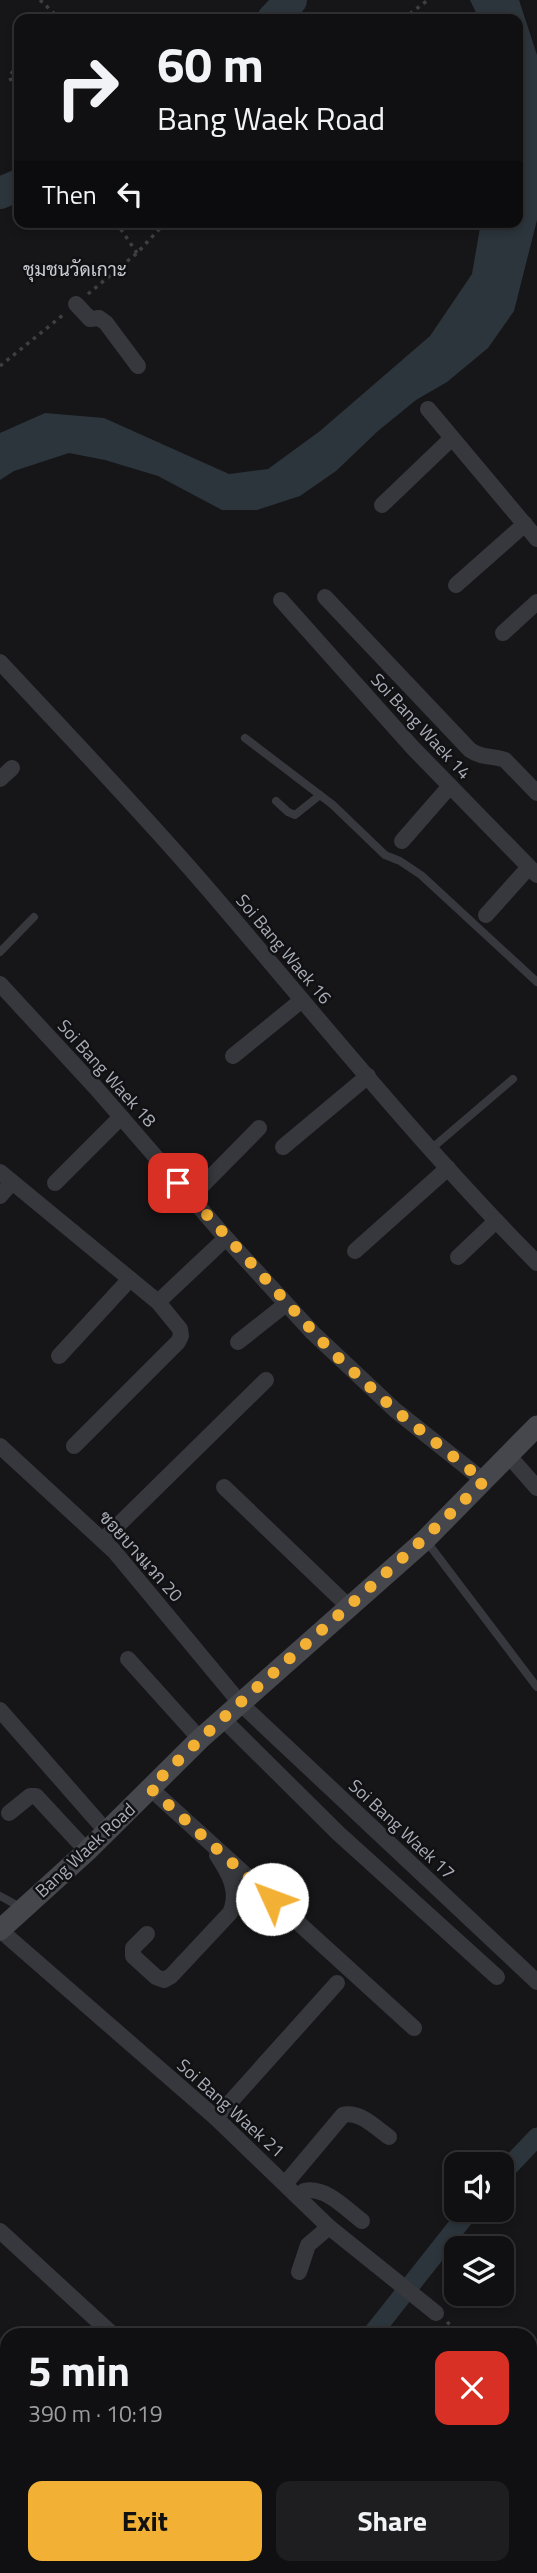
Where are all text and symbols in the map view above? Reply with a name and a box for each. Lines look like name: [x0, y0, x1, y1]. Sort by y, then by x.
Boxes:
text: 60 m: [157, 26, 264, 101]
icon: right: [42, 42, 133, 133]
text: Bang Waek Road: [157, 94, 385, 142]
text: Then: [42, 175, 97, 214]
icon: left: [111, 175, 149, 213]
district label: ชุมชนวัดเกาะ: [23, 254, 127, 283]
street label: Soi Bang Waek 14: [365, 667, 477, 785]
street label: Soi Bang Waek 16: [230, 888, 338, 1010]
street label: Soi Bang Waek 18: [51, 1013, 163, 1133]
pin: [148, 1153, 208, 1213]
icon: arrive: [159, 1164, 197, 1202]
street label: ซอยบางแวก 20: [93, 1504, 189, 1608]
street label: Soi Bang Waek 17: [343, 1773, 461, 1885]
street label: Bang Waek Road: [29, 1796, 141, 1904]
position arrow: [235, 1862, 309, 1936]
street label: Soi Bang Waek 21: [171, 2052, 291, 2164]
map controls: [444, 2152, 514, 2306]
button: sound: [444, 2152, 514, 2222]
button: layers: [444, 2236, 514, 2306]
text: 5 min: [28, 2338, 130, 2402]
button: close: [435, 2351, 509, 2425]
text: 390 m · 10:19: [28, 2396, 163, 2431]
button: Exit: [28, 2481, 262, 2561]
button: Share: [276, 2481, 509, 2561]

